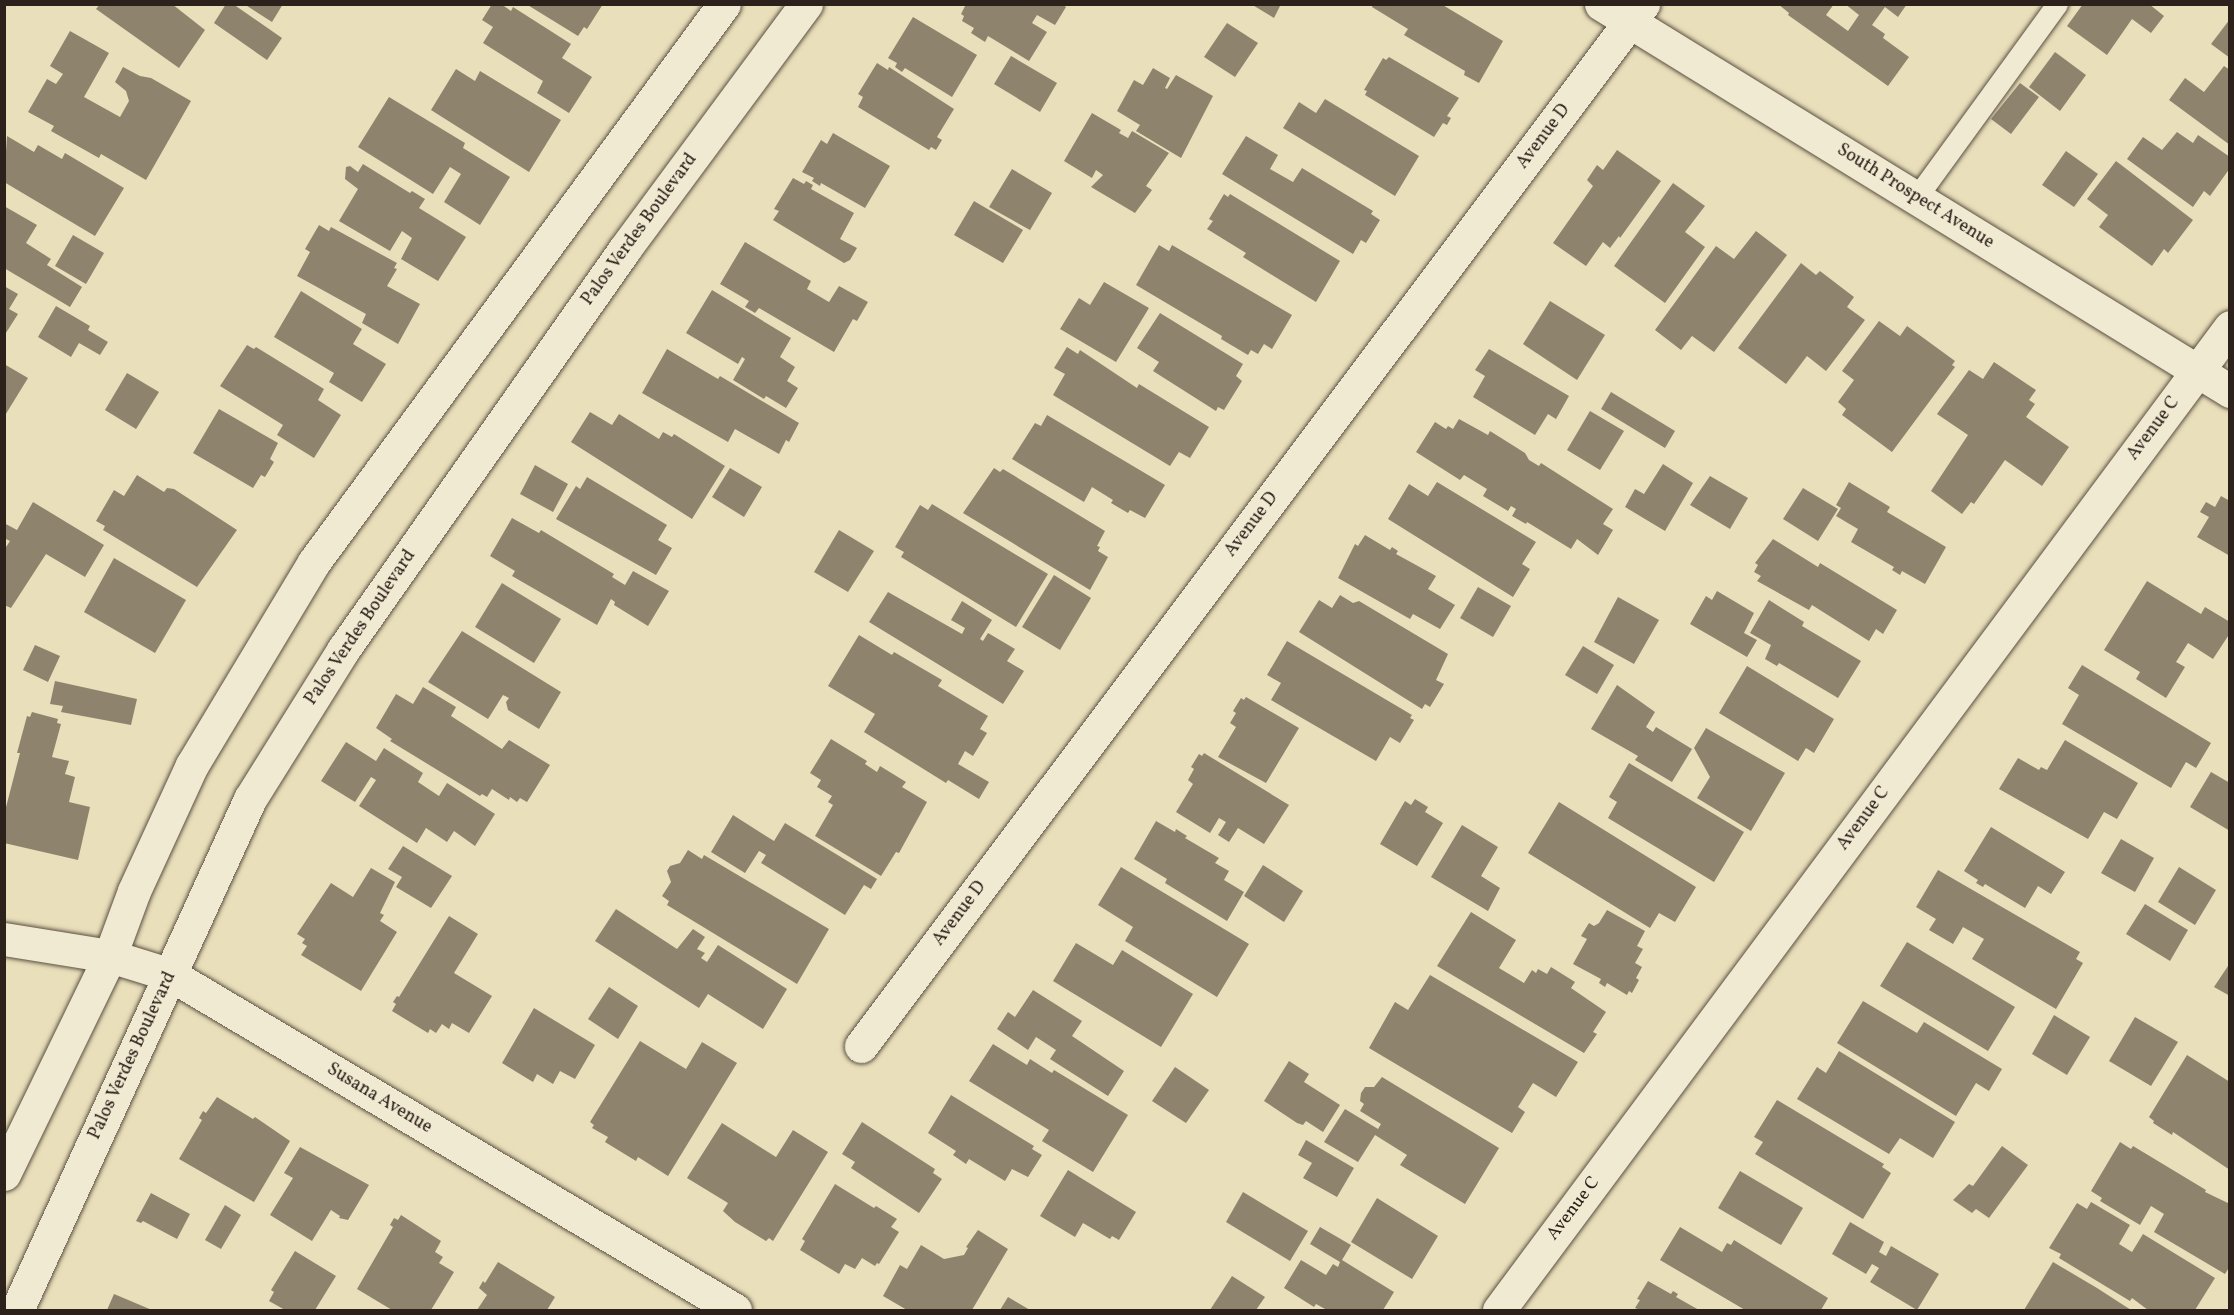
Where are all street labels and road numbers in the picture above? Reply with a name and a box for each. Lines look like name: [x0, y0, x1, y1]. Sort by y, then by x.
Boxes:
street label: Avenue D: [1513, 100, 1575, 174]
street label: South Prospect Avenue: [1832, 140, 1998, 254]
street label: Palos Verdes Boulevard: [577, 150, 703, 310]
street label: Avenue C: [2123, 393, 2185, 465]
street label: Avenue D: [1221, 488, 1283, 562]
street label: Palos Verdes Boulevard: [301, 546, 421, 710]
street label: Avenue C: [1833, 783, 1895, 855]
street label: Avenue D: [929, 877, 991, 951]
street label: Palos Verdes Boulevard: [84, 968, 182, 1144]
street label: Susana Avenue: [322, 1059, 436, 1139]
street label: Avenue C: [1543, 1173, 1605, 1245]

